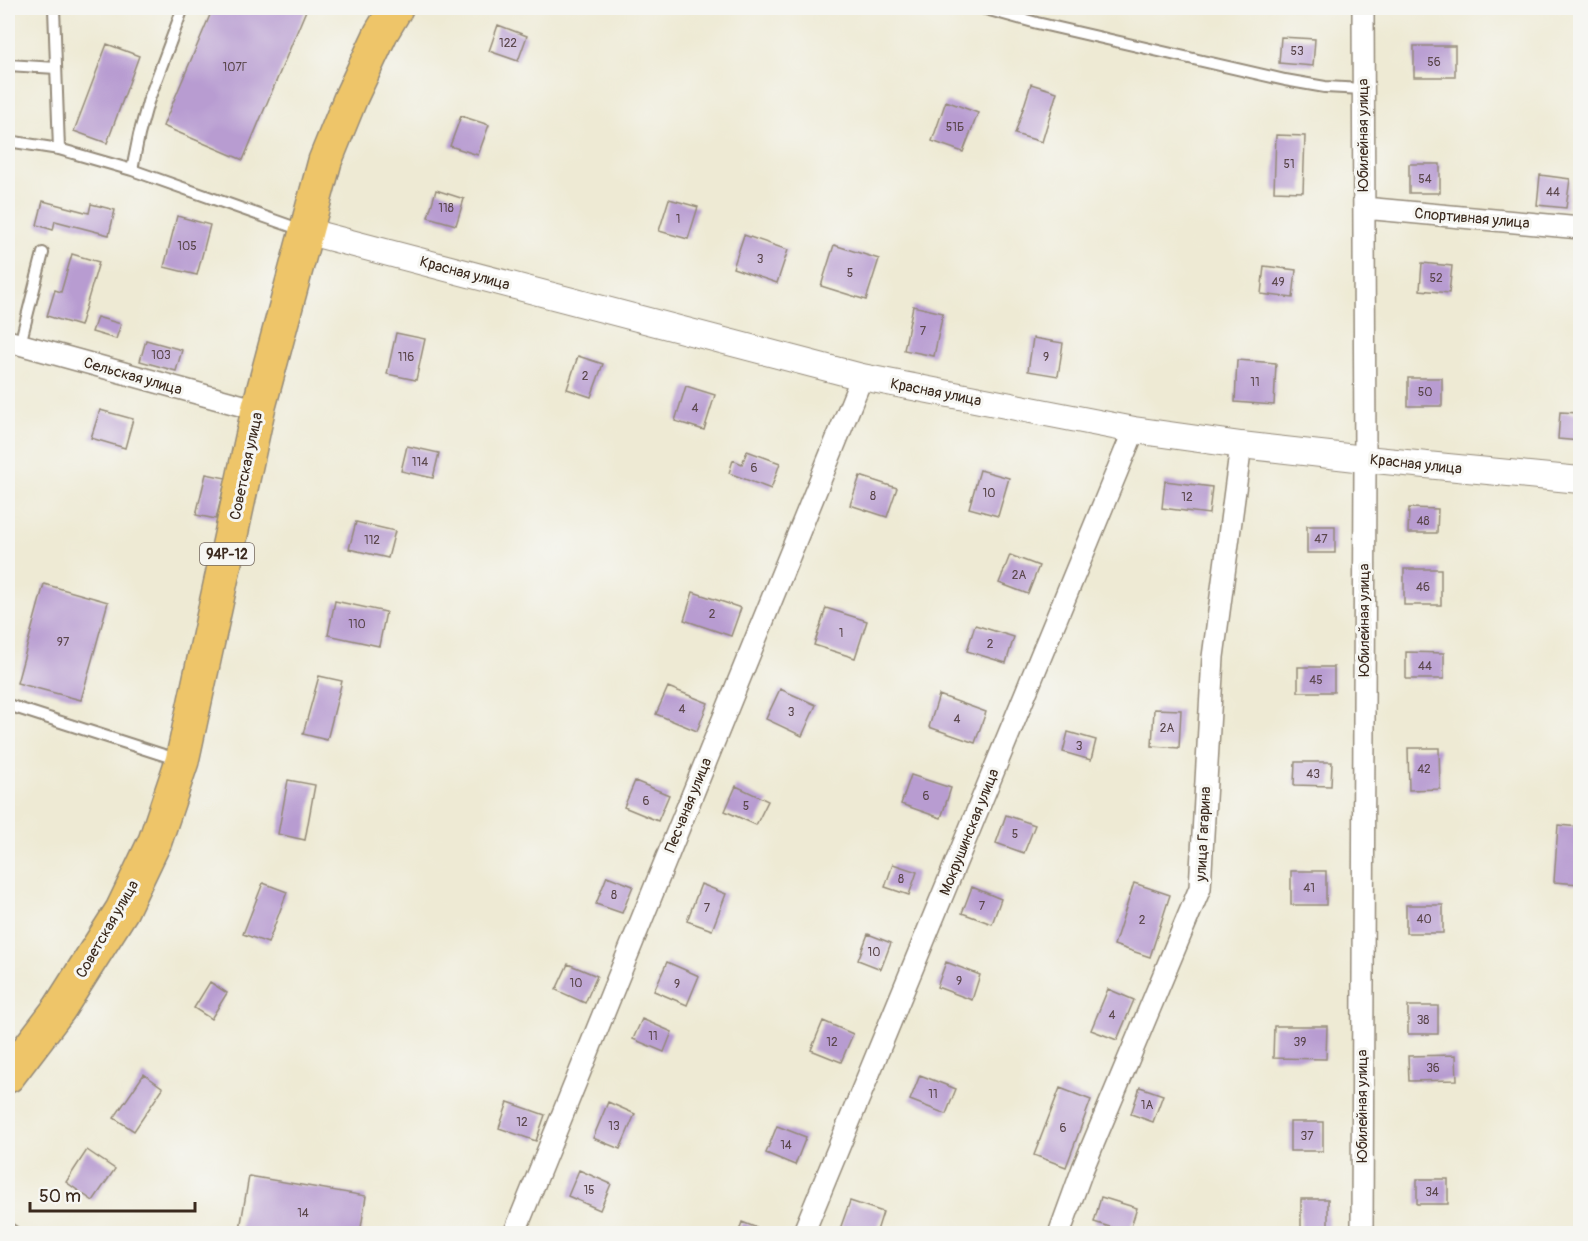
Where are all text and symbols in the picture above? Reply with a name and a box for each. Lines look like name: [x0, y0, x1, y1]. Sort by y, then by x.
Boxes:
house number: 122: [499, 36, 517, 51]
house number: 53: [1290, 44, 1304, 59]
house number: 56: [1427, 55, 1441, 70]
house number: 107Г: [223, 60, 248, 75]
street label: Юбилейная улица: [1354, 79, 1373, 191]
house number: 51Б: [946, 120, 964, 135]
house number: 51: [1283, 157, 1295, 172]
house number: 54: [1418, 172, 1432, 187]
house number: 44: [1546, 185, 1560, 200]
house number: 118: [438, 201, 454, 216]
street label: Спортивная улица: [1413, 204, 1530, 233]
house number: 1: [676, 212, 680, 227]
house number: 105: [177, 239, 197, 254]
street label: Красная улица: [418, 252, 512, 295]
house number: 3: [757, 252, 764, 267]
house number: 5: [847, 266, 853, 281]
house number: 52: [1429, 271, 1443, 286]
house number: 49: [1271, 275, 1285, 290]
house number: 7: [920, 324, 927, 339]
house number: 103: [151, 348, 171, 363]
house number: 116: [398, 350, 414, 365]
house number: 9: [1043, 350, 1049, 365]
street label: Сельская улица: [81, 353, 184, 400]
house number: 2: [582, 369, 589, 384]
street label: Красная улица: [889, 374, 983, 411]
house number: 11: [1250, 375, 1260, 390]
house number: 50: [1418, 385, 1432, 400]
house number: 4: [692, 401, 699, 416]
street label: Советская улица: [226, 411, 267, 522]
street label: Красная улица: [1369, 450, 1463, 479]
house number: 114: [412, 455, 428, 470]
house number: 6: [751, 461, 758, 476]
house number: 10: [983, 486, 995, 501]
house number: 8: [870, 489, 876, 504]
house number: 12: [1181, 490, 1193, 505]
house number: 48: [1416, 514, 1430, 529]
house number: 47: [1314, 532, 1328, 547]
house number: 112: [364, 533, 380, 548]
road number: 94Р-12: [200, 543, 254, 565]
street label: Юбилейная улица: [1355, 564, 1374, 676]
house number: 2А: [1012, 568, 1026, 583]
house number: 46: [1416, 580, 1430, 595]
house number: 2: [709, 607, 716, 622]
house number: 110: [348, 617, 366, 632]
house number: 1: [839, 626, 843, 641]
house number: 97: [57, 635, 70, 650]
house number: 2: [987, 637, 994, 652]
house number: 44: [1418, 659, 1432, 674]
house number: 45: [1309, 673, 1323, 688]
house number: 4: [679, 702, 686, 717]
house number: 3: [788, 705, 795, 720]
house number: 4: [954, 712, 961, 727]
house number: 2А: [1160, 721, 1174, 736]
house number: 3: [1076, 739, 1083, 754]
street label: Песчаная улица: [661, 755, 716, 855]
house number: 42: [1417, 762, 1431, 777]
street label: Мокрушинская улица: [935, 766, 1004, 898]
house number: 43: [1306, 767, 1320, 782]
street label: улица Гагарина: [1191, 786, 1215, 883]
house number: 6: [923, 789, 930, 804]
house number: 6: [643, 794, 650, 809]
house number: 5: [743, 799, 749, 814]
house number: 5: [1012, 827, 1018, 842]
house number: 8: [898, 872, 904, 887]
street label: Советская улица: [72, 877, 143, 981]
house number: 41: [1303, 881, 1315, 896]
house number: 8: [611, 888, 617, 903]
house number: 7: [979, 899, 986, 914]
house number: 7: [704, 901, 711, 916]
house number: 40: [1416, 912, 1432, 927]
house number: 2: [1139, 913, 1146, 928]
house number: 10: [868, 945, 880, 960]
house number: 9: [956, 974, 962, 989]
house number: 10: [570, 976, 582, 991]
house number: 9: [674, 977, 680, 992]
house number: 4: [1109, 1008, 1116, 1023]
house number: 38: [1417, 1013, 1429, 1028]
house number: 11: [648, 1029, 658, 1044]
house number: 12: [826, 1035, 838, 1050]
house number: 39: [1294, 1035, 1306, 1050]
street label: Юбилейная улица: [1353, 1050, 1372, 1162]
house number: 36: [1426, 1061, 1440, 1076]
house number: 11: [928, 1087, 938, 1102]
house number: 1А: [1141, 1098, 1153, 1113]
house number: 12: [516, 1115, 528, 1130]
house number: 13: [608, 1119, 620, 1134]
house number: 6: [1060, 1121, 1067, 1136]
house number: 37: [1300, 1129, 1314, 1144]
house number: 14: [780, 1138, 792, 1153]
scale bar: [30, 1175, 195, 1213]
house number: 15: [583, 1183, 595, 1198]
text: 50 m: [39, 1185, 81, 1208]
house number: 34: [1425, 1185, 1439, 1200]
house number: 14: [297, 1206, 309, 1221]

